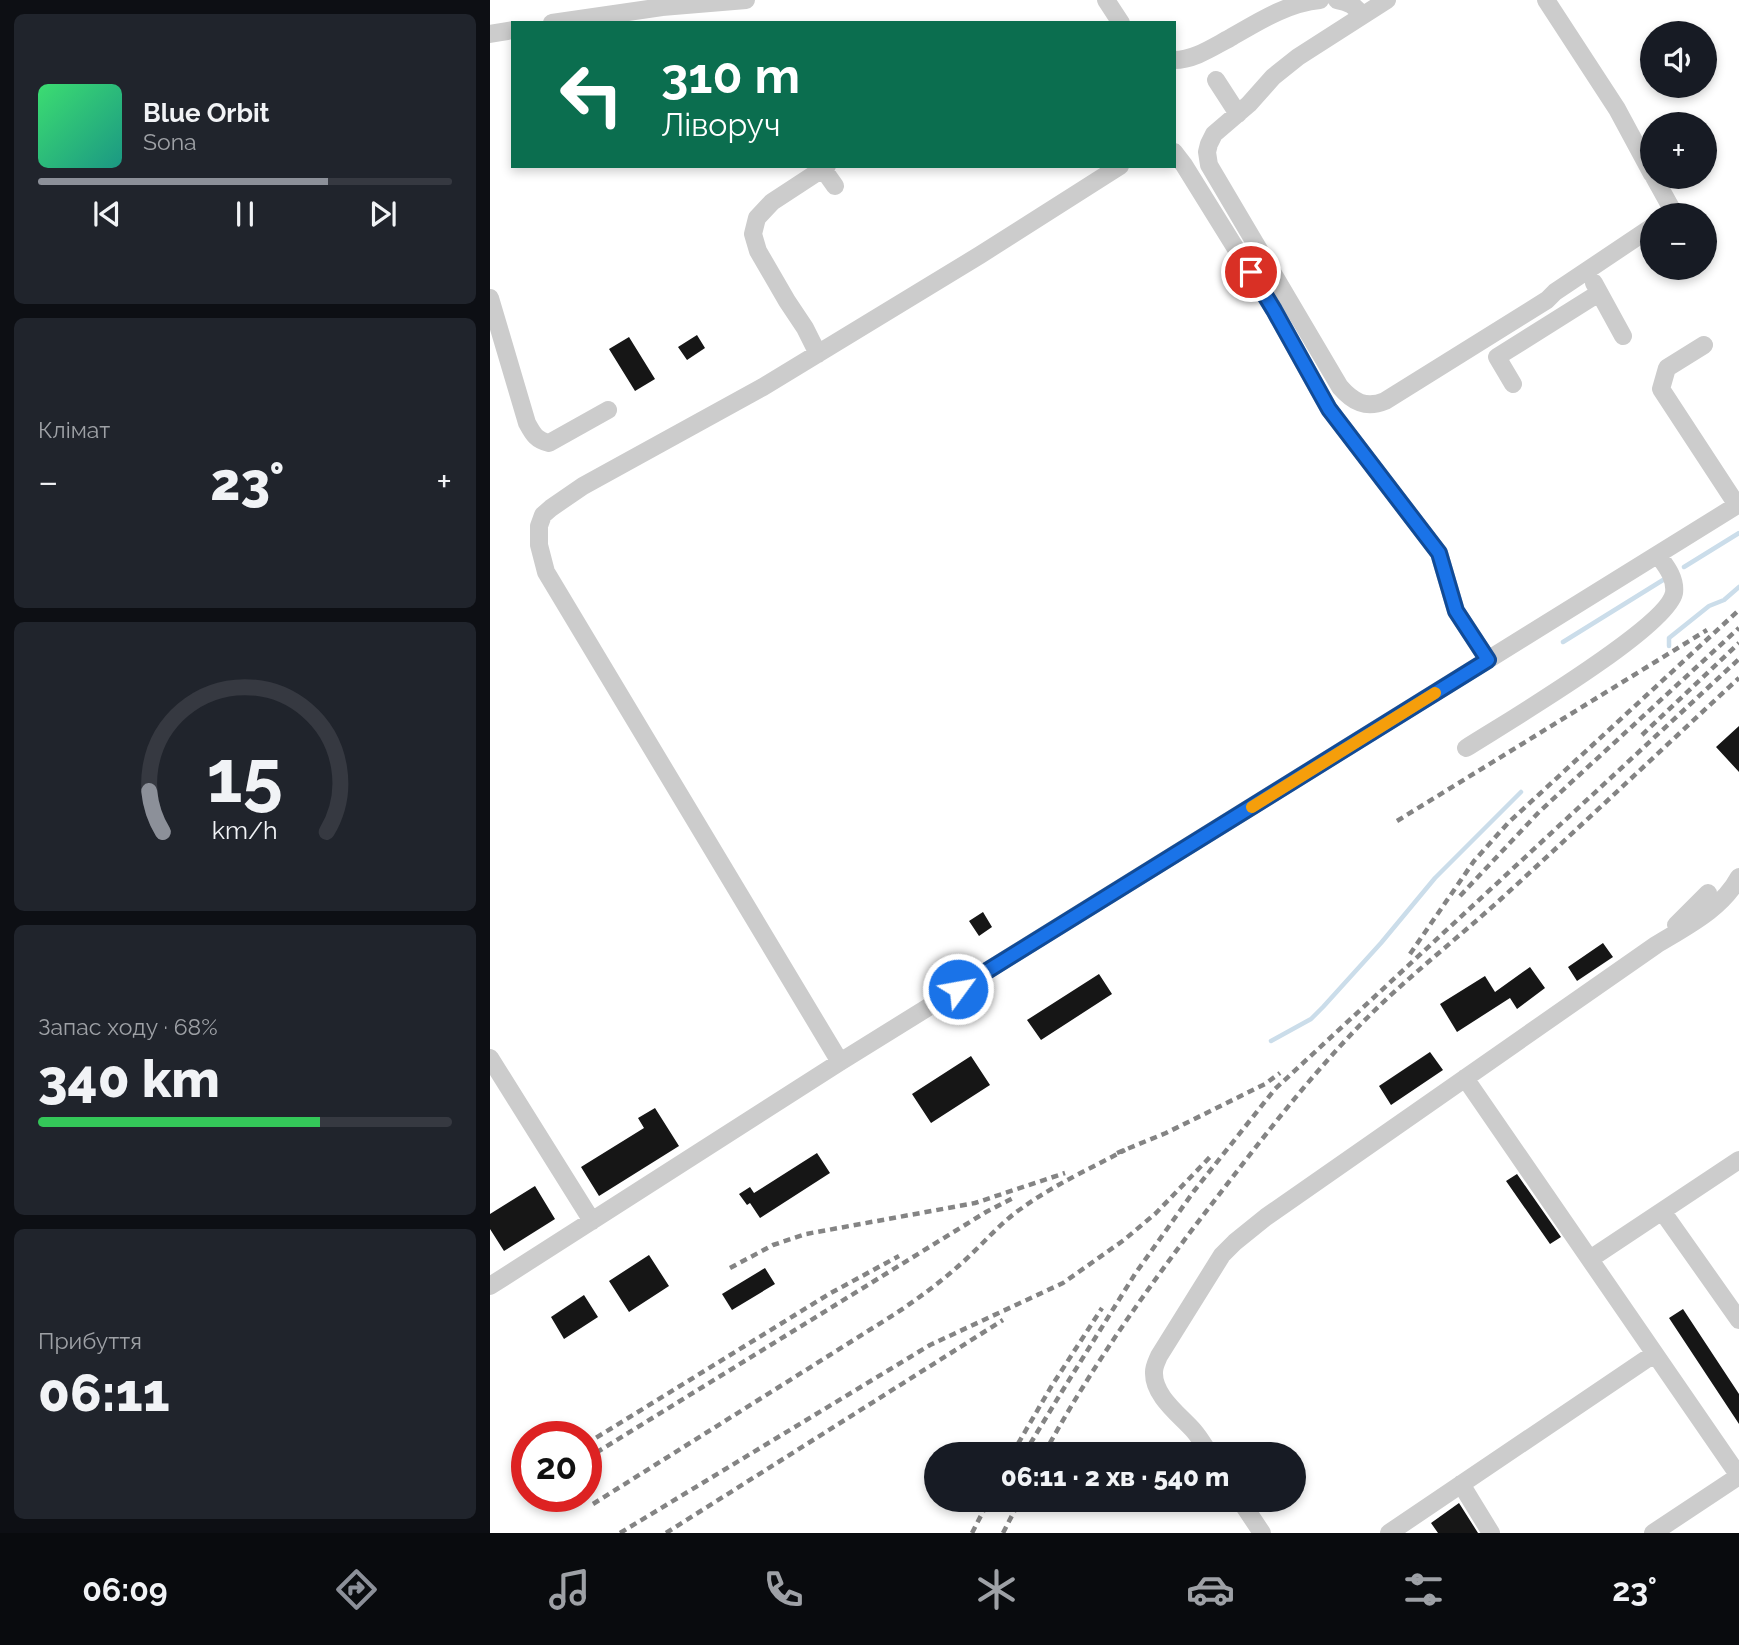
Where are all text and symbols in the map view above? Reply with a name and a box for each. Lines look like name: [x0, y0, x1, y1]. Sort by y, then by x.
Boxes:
map controls: [1640, 21, 1717, 280]
button: sound: [1640, 21, 1717, 98]
text: 310 m: [661, 47, 800, 104]
icon: left: [546, 49, 637, 140]
text: Blue Orbit: [143, 98, 270, 128]
text: Ліворуч: [661, 106, 780, 143]
button: +: [1640, 112, 1717, 189]
text: Sona: [143, 128, 197, 155]
icon: previous: [88, 195, 126, 233]
icon: pause: [226, 195, 264, 233]
icon: next: [364, 195, 402, 233]
button: −: [1640, 203, 1717, 280]
pin: [1221, 242, 1281, 302]
icon: arrive: [1232, 253, 1270, 291]
text: Клімат: [38, 416, 110, 443]
text: 23°: [210, 451, 284, 512]
text: −: [38, 459, 58, 504]
text: +: [436, 459, 452, 504]
text: 15: [207, 735, 283, 820]
text: km/h: [212, 815, 278, 845]
position arrow: [921, 952, 995, 1026]
text: Запас ходу · 68%: [38, 1013, 218, 1040]
text: 340 km: [38, 1048, 220, 1109]
text: Прибуття: [38, 1327, 142, 1354]
text: 06:11: [38, 1362, 170, 1423]
speed limit sign: 20: [511, 1421, 602, 1512]
text: 06:11 · 2 хв · 540 m: [1001, 1462, 1229, 1492]
icon: directions: [332, 1565, 381, 1614]
icon: music: [545, 1565, 594, 1614]
icon: phone: [759, 1565, 808, 1614]
icon: climate: [972, 1565, 1021, 1614]
icon: car: [1186, 1565, 1235, 1614]
icon: filters: [1399, 1565, 1448, 1614]
text: 06:09: [82, 1571, 168, 1608]
text: 23°: [1612, 1571, 1657, 1608]

